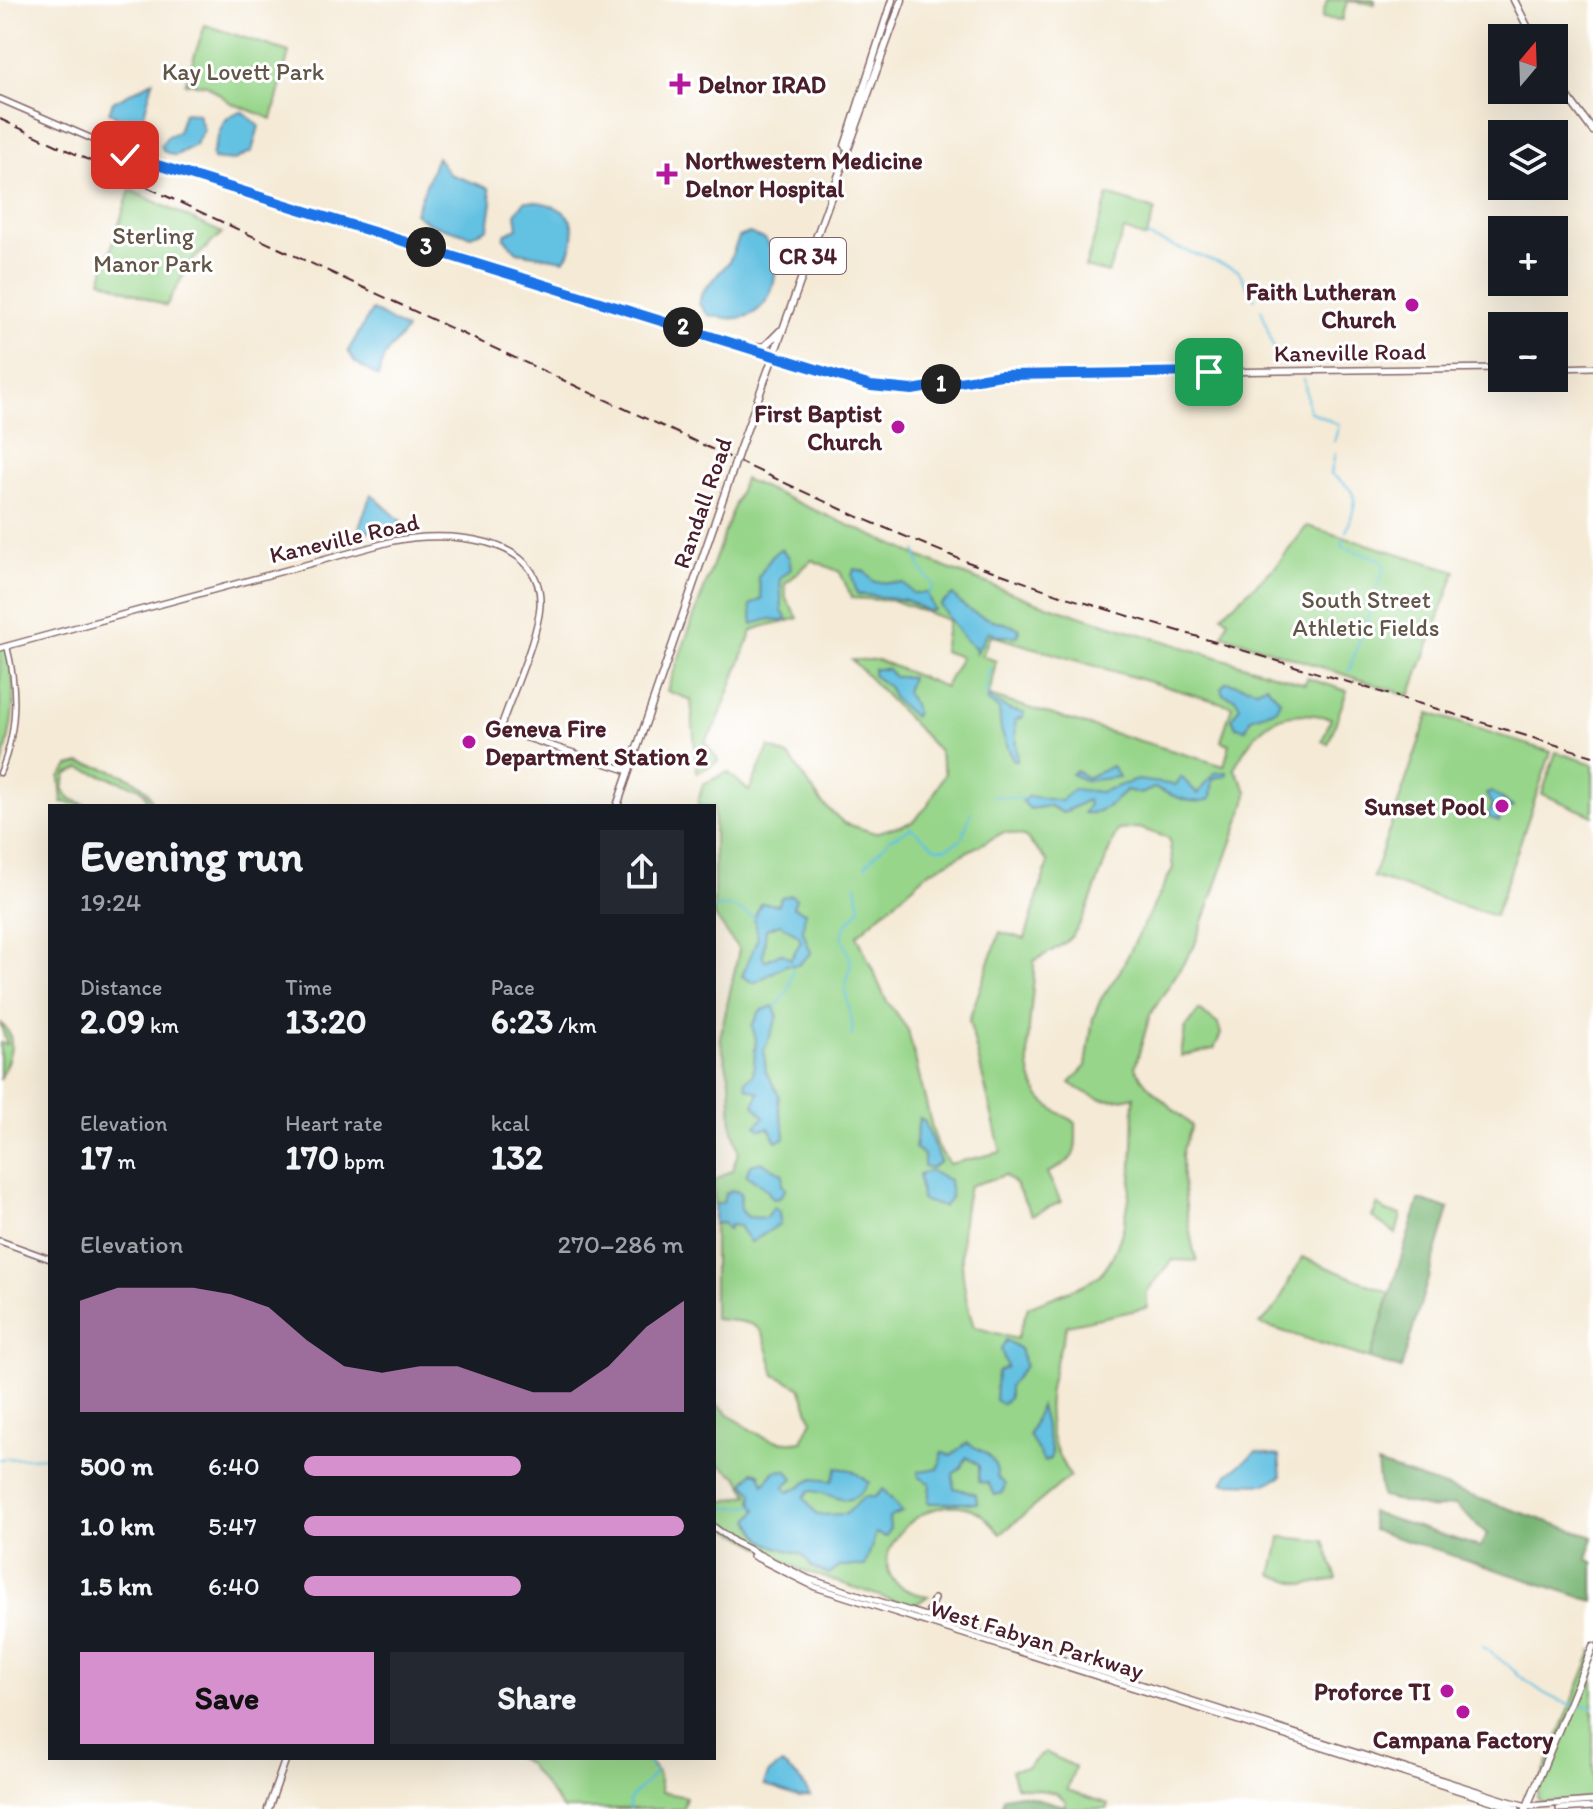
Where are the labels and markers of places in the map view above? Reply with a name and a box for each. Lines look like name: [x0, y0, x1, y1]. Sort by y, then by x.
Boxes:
place label: Delnor IRAD: [698, 70, 826, 99]
marker: Delnor IRAD: [669, 73, 691, 95]
pin: [91, 121, 159, 189]
place label: Northwestern Medicine Delnor Hospital: [685, 146, 923, 204]
marker: Northwestern Medicine Delnor Hospital: [656, 163, 678, 185]
pin: 3: [406, 227, 446, 267]
place label: Faith Lutheran Church: [1246, 277, 1397, 334]
marker: Faith Lutheran Church: [1403, 296, 1421, 314]
pin: 2: [663, 307, 703, 347]
pin: [1175, 338, 1243, 406]
pin: 1: [921, 364, 961, 404]
place label: First Baptist Church: [754, 399, 883, 456]
marker: First Baptist Church: [889, 418, 907, 436]
place label: Geneva Fire Department Station 2: [485, 714, 708, 772]
marker: Geneva Fire Department Station 2: [460, 733, 478, 751]
place label: Sunset Pool: [1364, 792, 1486, 821]
marker: Sunset Pool: [1493, 797, 1511, 815]
place label: Proforce TI: [1314, 1677, 1431, 1706]
marker: Proforce TI: [1438, 1682, 1456, 1700]
marker: Campana Factory: [1454, 1703, 1472, 1721]
place label: Campana Factory: [1373, 1725, 1554, 1755]

